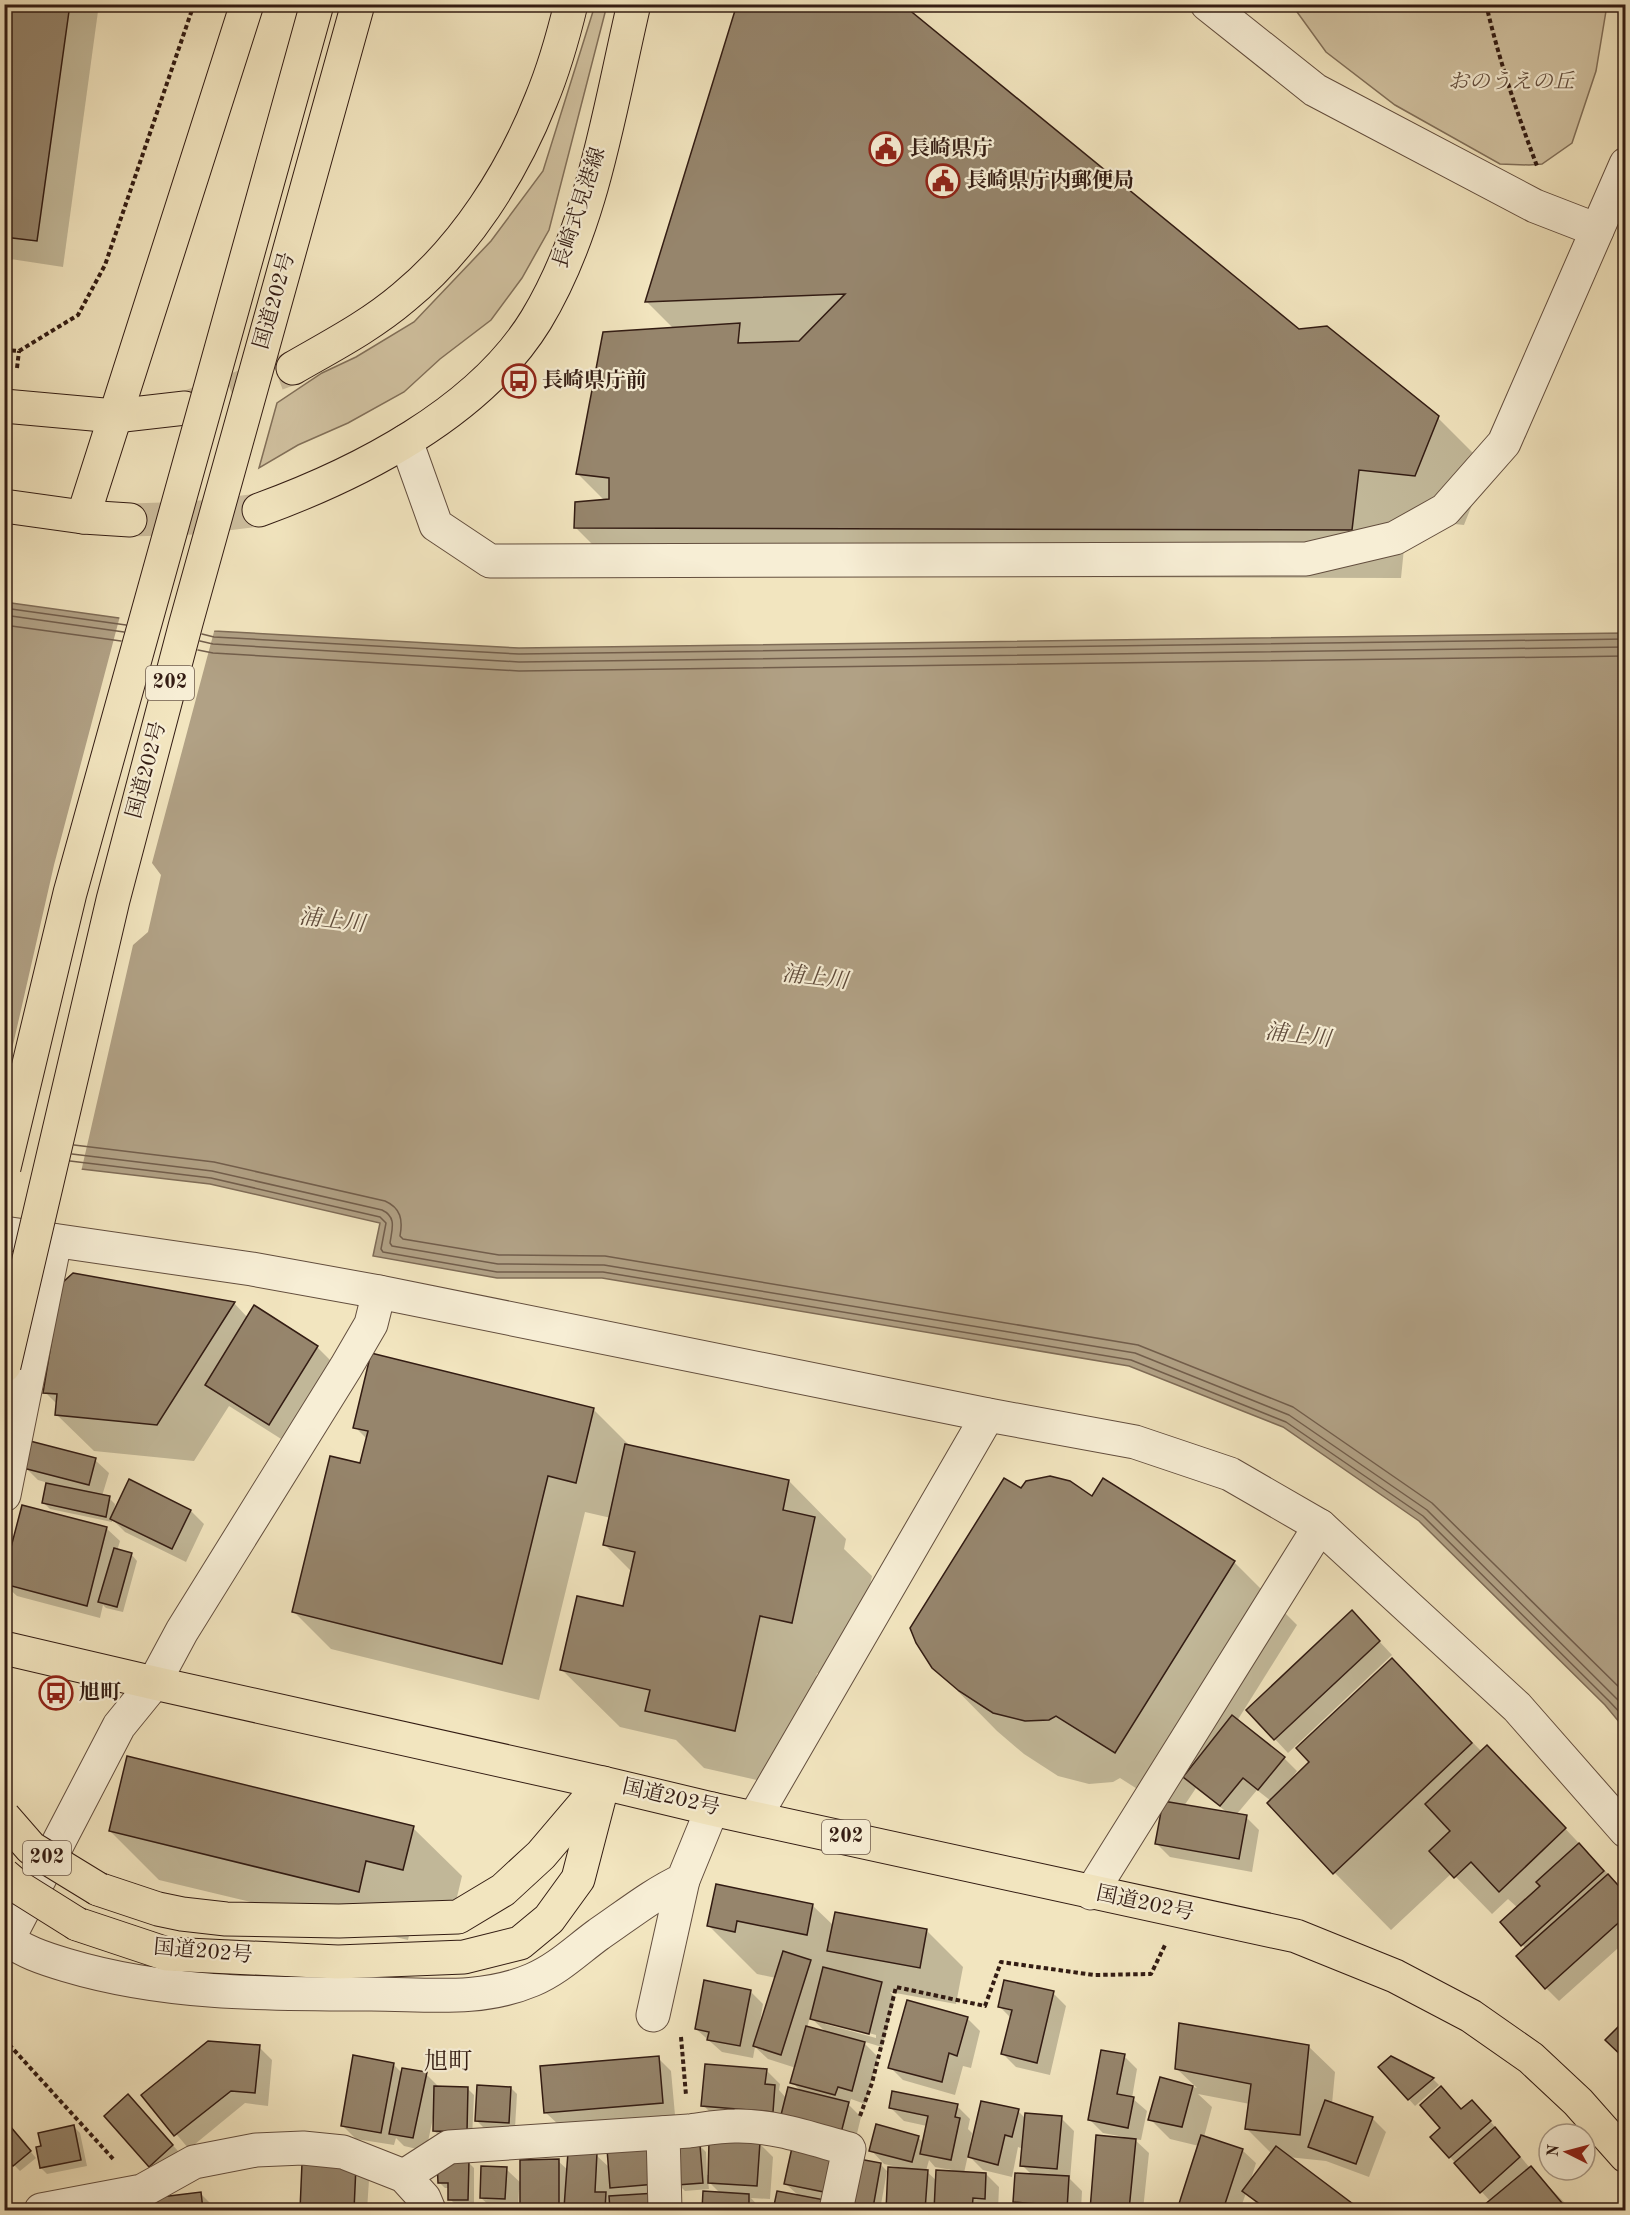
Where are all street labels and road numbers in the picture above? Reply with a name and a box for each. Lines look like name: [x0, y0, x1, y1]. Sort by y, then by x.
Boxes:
street label: 長崎式見港線: [549, 144, 609, 271]
street label: 国道202号: [249, 250, 299, 352]
road number: 202: [146, 666, 194, 700]
street label: 国道202号: [122, 719, 170, 821]
street label: 国道202号: [620, 1775, 722, 1819]
road number: 202: [822, 1820, 870, 1854]
road number: 202: [23, 1841, 71, 1875]
street label: 国道202号: [1094, 1881, 1196, 1925]
street label: 国道202号: [153, 1935, 254, 1967]

